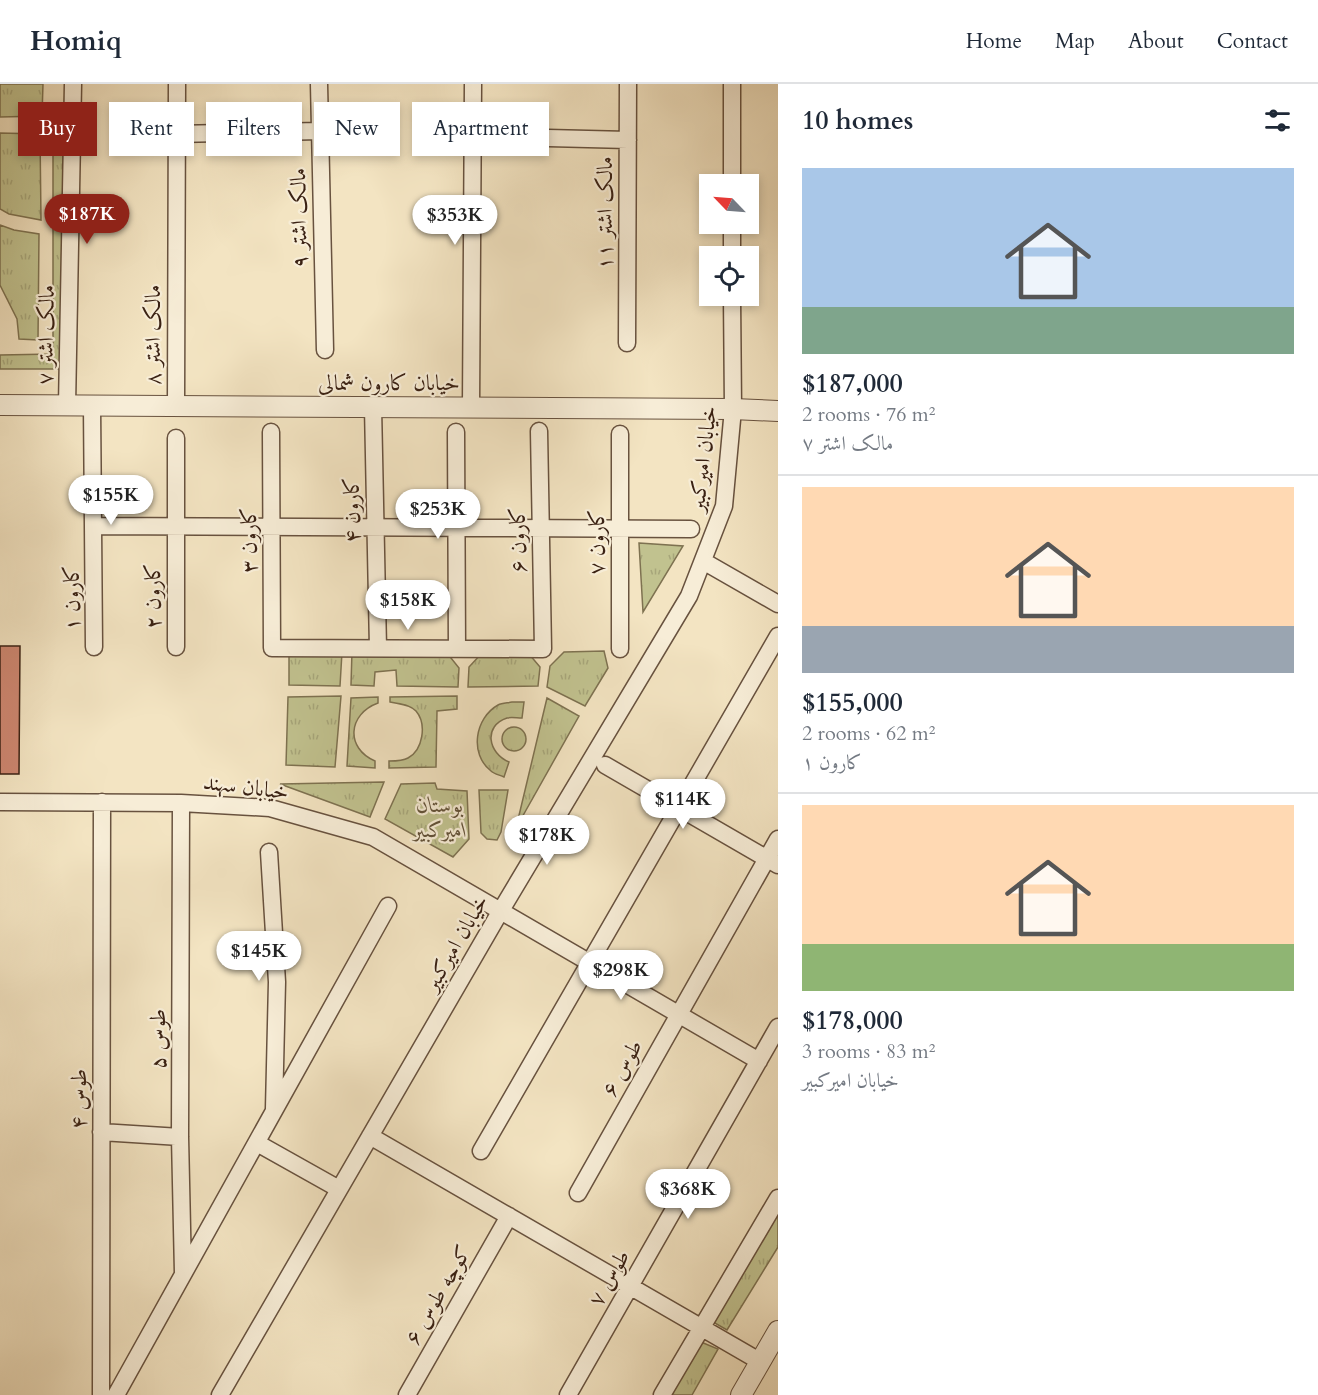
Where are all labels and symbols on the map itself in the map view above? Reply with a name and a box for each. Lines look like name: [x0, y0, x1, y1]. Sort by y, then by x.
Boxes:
street label: مالک اشتر ۱۱: [590, 156, 620, 270]
street label: مالک اشتر ۹: [283, 168, 315, 268]
north arrow: [699, 174, 759, 234]
pin: $187K: [45, 194, 129, 245]
pin: $353K: [413, 195, 497, 246]
street label: مالک اشتر ۷: [30, 285, 62, 385]
street label: مالک اشتر ۸: [138, 285, 168, 385]
street label: خیابان کارون شمالی: [318, 368, 460, 398]
street label: خیابان امیرکبیر: [681, 404, 724, 516]
pin: $155K: [69, 475, 153, 526]
street label: کارون ۴: [336, 477, 368, 543]
pin: $253K: [396, 489, 480, 540]
street label: کارون ۳: [234, 507, 264, 573]
street label: کارون ۶: [502, 507, 534, 573]
street label: کارون ۷: [582, 509, 612, 575]
street label: کارون ۲: [138, 563, 168, 629]
street label: کارون ۱: [56, 565, 88, 631]
pin: $158K: [366, 580, 450, 631]
street label: خیابان سهند: [202, 767, 290, 807]
pin: $114K: [641, 779, 725, 830]
park label: بوستان امیرکبیر: [411, 790, 467, 845]
pin: $178K: [505, 815, 589, 866]
street label: خیابان امیرکبیر: [415, 889, 496, 998]
pin: $145K: [217, 931, 301, 982]
pin: $298K: [579, 950, 663, 1001]
street label: طوس ۵: [143, 1009, 173, 1069]
street label: طوس ۶: [594, 1034, 650, 1102]
street label: طوس ۴: [64, 1069, 94, 1129]
pin: $368K: [646, 1169, 730, 1220]
street label: کوچه طوس ۶: [397, 1240, 479, 1350]
street label: طوس ۷: [581, 1244, 637, 1312]

